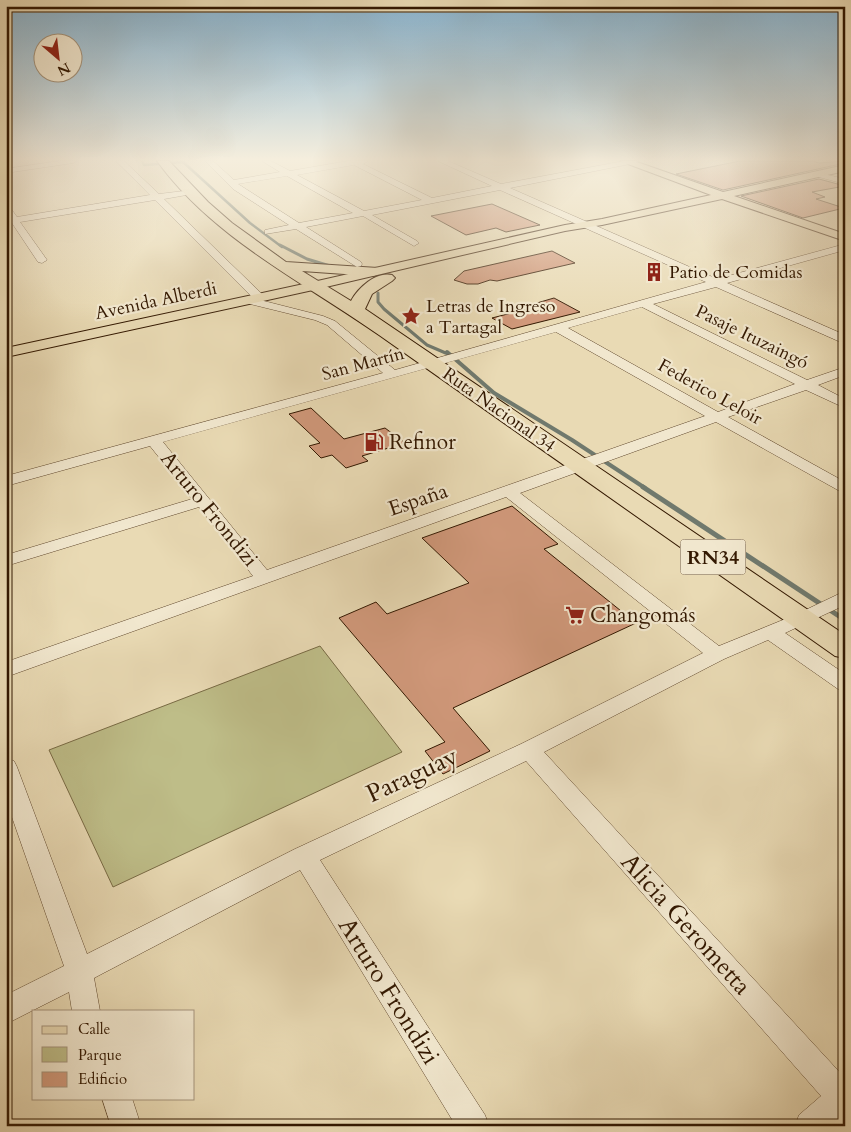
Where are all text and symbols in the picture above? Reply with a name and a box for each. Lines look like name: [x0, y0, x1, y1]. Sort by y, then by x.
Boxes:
north arrow: [32, 32, 82, 82]
text: N: [54, 58, 74, 80]
place label: Patio de Comidas: [669, 260, 802, 285]
building icon: Patio de Comidas: [643, 261, 665, 283]
street label: Avenida Alberdi: [93, 276, 219, 326]
place label: Letras de Ingreso a Tartagal: [426, 294, 556, 340]
street label: Pasaje Ituzaingó: [691, 299, 813, 375]
place icon: Letras de Ingreso a Tartagal: [400, 305, 422, 327]
street label: San Martín: [319, 341, 408, 387]
street label: Federico Leloir: [653, 353, 767, 431]
street label: Ruta Nacional 34: [437, 362, 561, 458]
place label: Refinor: [389, 428, 456, 457]
fuel station icon: Refinor: [363, 431, 385, 453]
street label: Arturo Frondizi: [153, 445, 265, 573]
street label: España: [384, 476, 452, 524]
road number: RN34: [680, 540, 746, 574]
place label: Changomás: [590, 601, 696, 630]
supermarket icon: Changomás: [564, 604, 586, 626]
street label: Paraguay: [361, 739, 463, 811]
street label: Alicia Gerometta: [613, 846, 759, 1002]
street label: Arturo Frondizi: [330, 911, 448, 1071]
legend: [32, 1010, 195, 1100]
text: Calle: [78, 1019, 111, 1039]
text: Parque: [78, 1045, 122, 1065]
text: Edificio: [78, 1069, 127, 1089]

